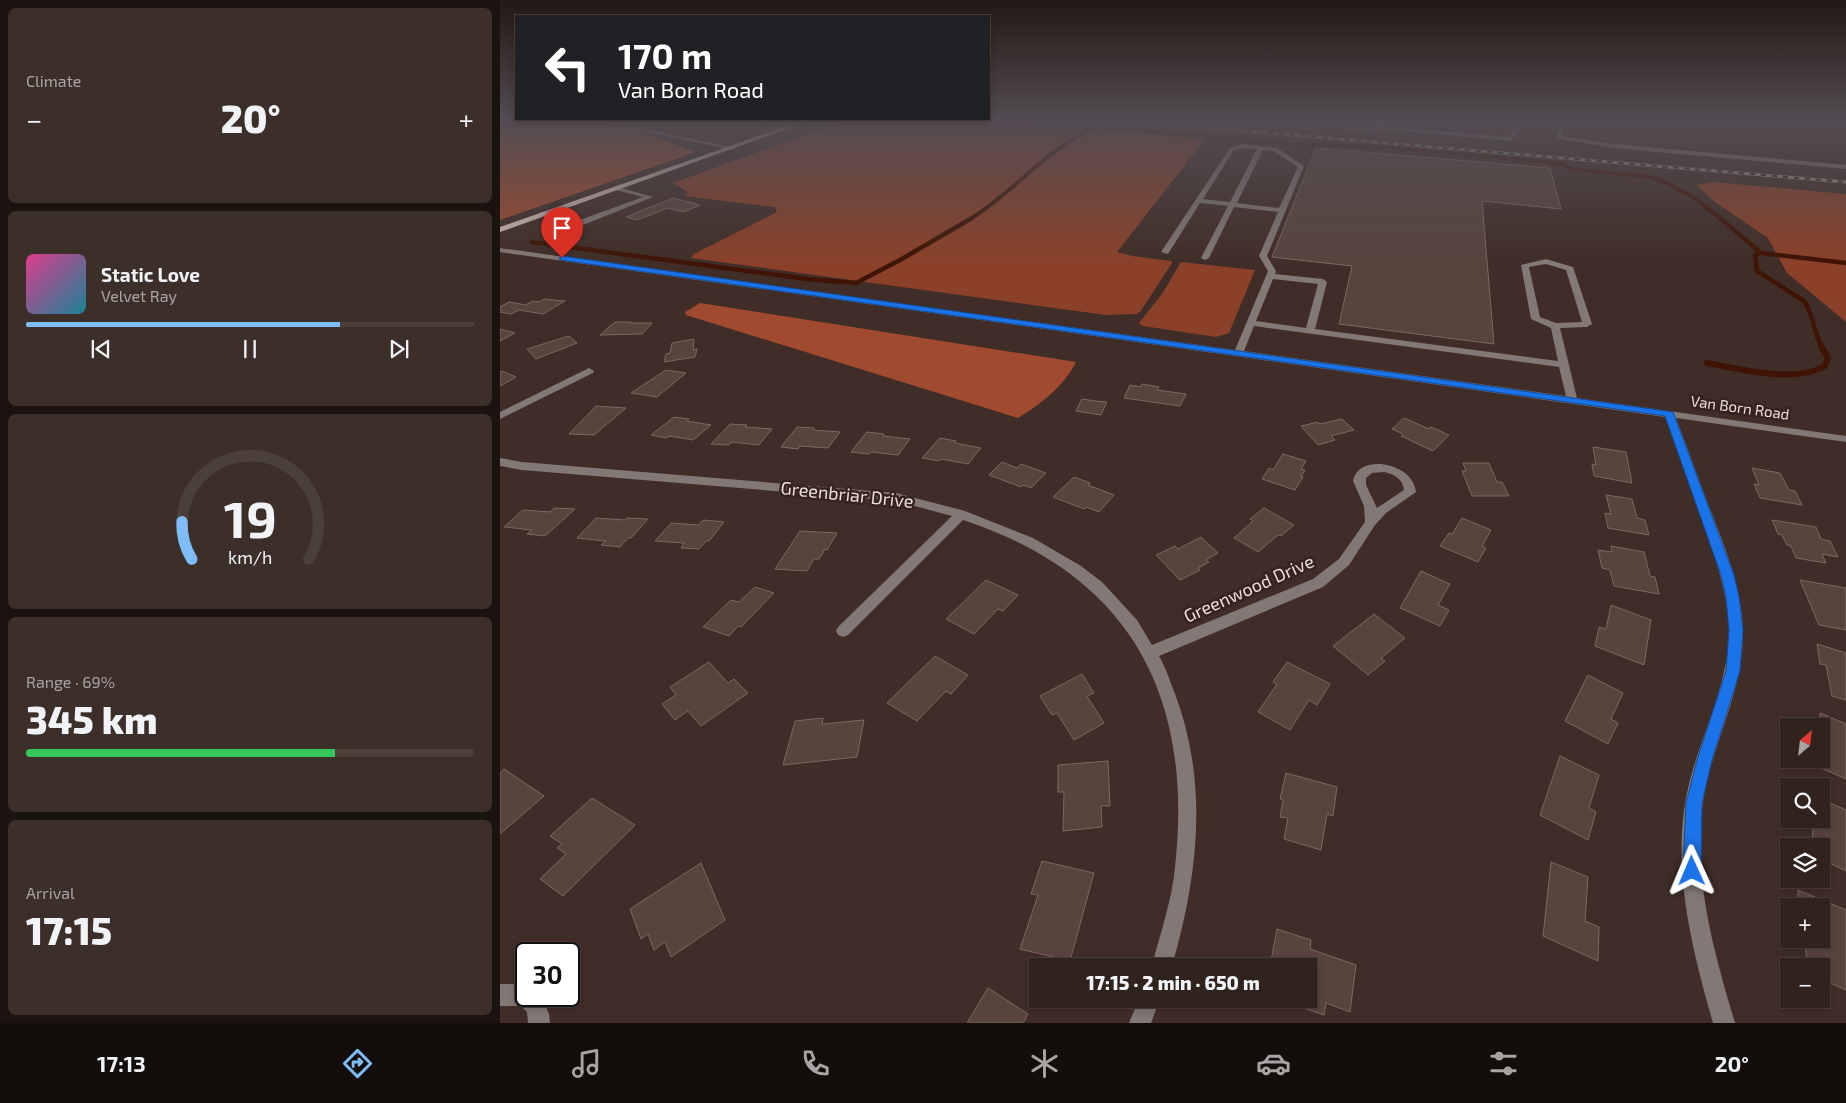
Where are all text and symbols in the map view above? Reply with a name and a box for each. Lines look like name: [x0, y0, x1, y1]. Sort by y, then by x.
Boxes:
text: 170 m: [618, 34, 712, 76]
icon: left: [535, 35, 600, 100]
text: Climate: [26, 71, 81, 90]
text: Van Born Road: [618, 76, 764, 102]
text: 20°: [221, 95, 280, 141]
text: −: [26, 102, 42, 136]
text: +: [459, 102, 474, 136]
pin: [541, 207, 583, 258]
icon: arrive: [548, 214, 576, 242]
text: Static Love: [101, 263, 200, 286]
text: Velvet Ray: [101, 286, 177, 305]
icon: previous: [87, 335, 115, 363]
icon: pause: [236, 335, 264, 363]
icon: next: [385, 335, 413, 363]
street label: Van Born Road: [1690, 391, 1791, 423]
street label: Greenbriar Drive: [780, 476, 915, 512]
text: 19: [223, 486, 277, 548]
text: km/h: [228, 546, 272, 568]
street label: Greenwood Drive: [1180, 549, 1317, 627]
text: Range · 69%: [26, 672, 115, 691]
text: 345 km: [26, 696, 158, 742]
north arrow: [1780, 718, 1830, 768]
map controls: [1780, 718, 1830, 1008]
button: search: [1780, 778, 1830, 828]
button: layers: [1780, 838, 1830, 888]
position arrow: [1665, 844, 1717, 896]
text: Arrival: [26, 883, 75, 902]
button: +: [1780, 898, 1830, 948]
text: 17:15: [26, 907, 112, 953]
speed limit sign: 30: [515, 942, 580, 1007]
button: −: [1780, 958, 1830, 1008]
text: 17:15 · 2 min · 650 m: [1086, 971, 1260, 994]
icon: directions: [340, 1046, 375, 1081]
icon: music: [569, 1046, 604, 1081]
icon: phone: [798, 1046, 833, 1081]
icon: climate: [1027, 1046, 1062, 1081]
icon: car: [1256, 1046, 1291, 1081]
icon: filters: [1486, 1046, 1521, 1081]
text: 17:13: [97, 1050, 146, 1076]
text: 20°: [1715, 1050, 1749, 1076]

